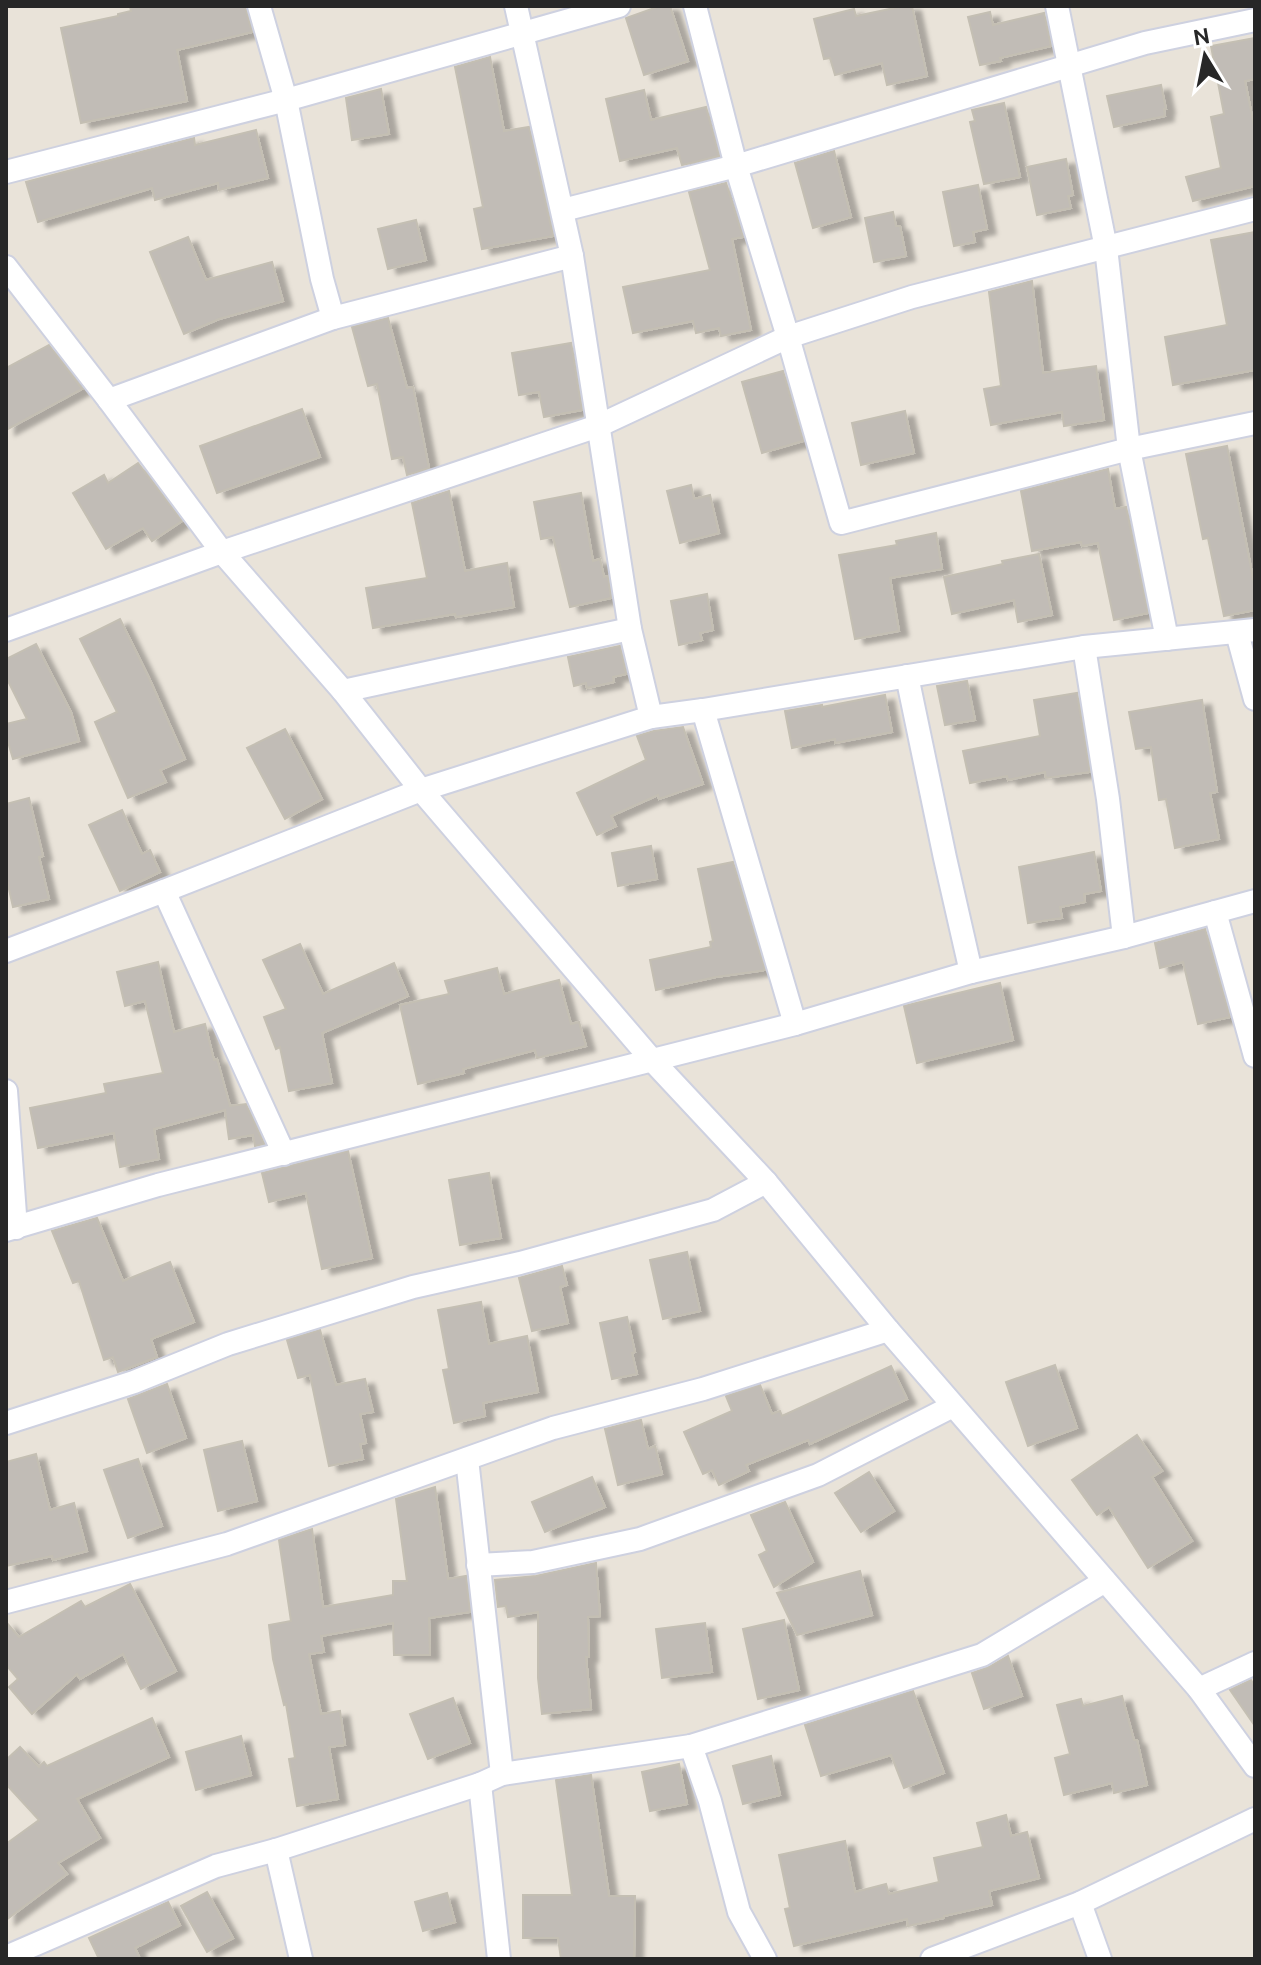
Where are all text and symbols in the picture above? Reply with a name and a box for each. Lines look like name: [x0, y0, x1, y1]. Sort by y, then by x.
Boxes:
north arrow: [1165, 16, 1245, 96]
text: N: [1191, 22, 1212, 50]

